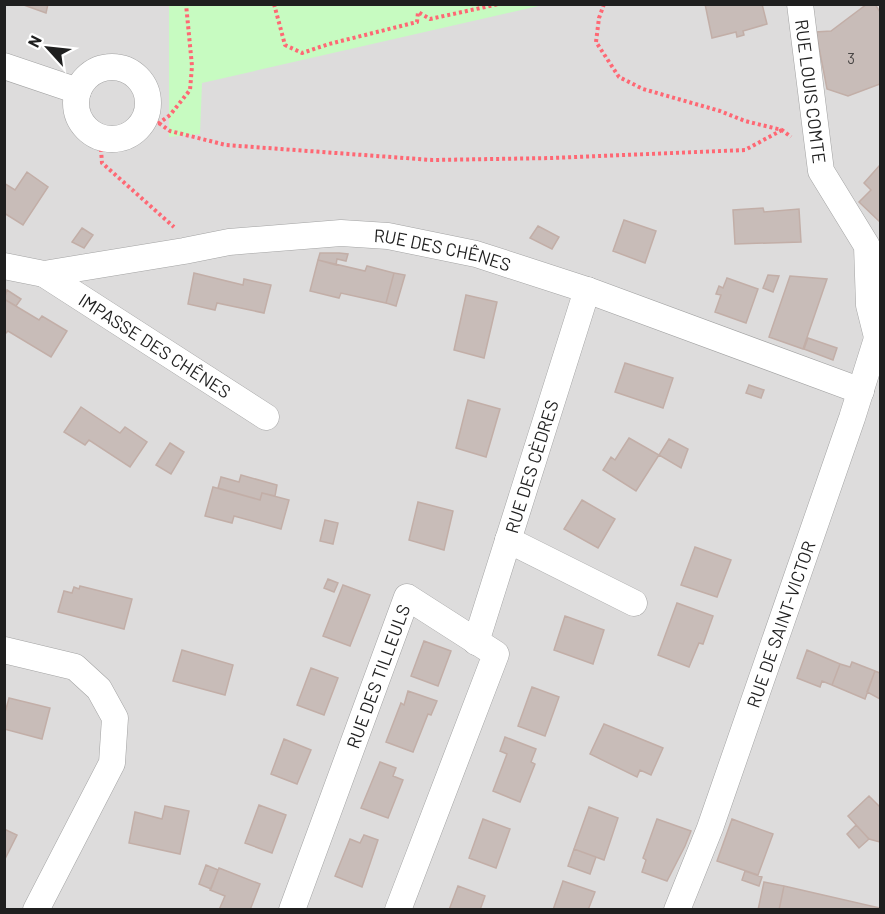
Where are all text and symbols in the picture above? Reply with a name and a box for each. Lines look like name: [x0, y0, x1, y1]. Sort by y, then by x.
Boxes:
north arrow: [18, 18, 78, 78]
street label: RUE LOUIS COMTE: [791, 18, 831, 165]
text: N: [23, 32, 45, 50]
house number: 3: [847, 49, 855, 67]
street label: RUE DES CHÊNES: [373, 224, 514, 276]
street label: IMPASSE DES CHÊNES: [75, 288, 235, 403]
street label: RUE DES CÈDRES: [500, 397, 563, 536]
street label: RUE DE SAINT-VICTOR: [742, 538, 820, 710]
street label: RUE DES TILLEULS: [341, 601, 414, 751]

